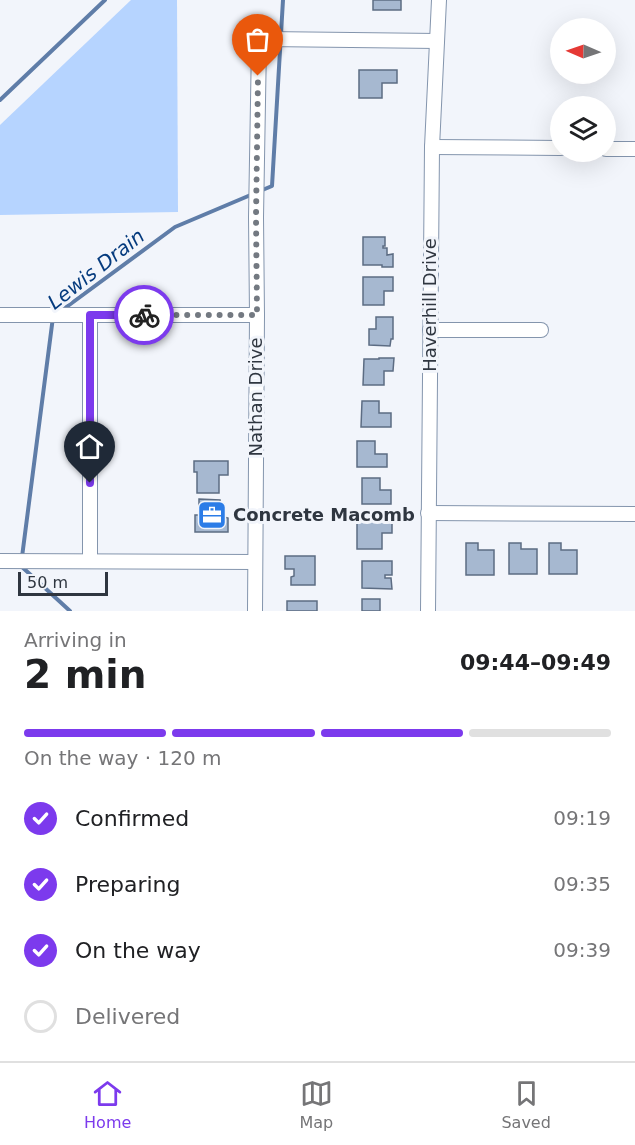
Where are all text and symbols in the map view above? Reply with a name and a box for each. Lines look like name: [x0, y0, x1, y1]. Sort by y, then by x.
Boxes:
pin: [232, 14, 283, 76]
north arrow: [550, 18, 616, 84]
map controls: [550, 18, 616, 162]
icon: bag: [241, 23, 274, 56]
button: layers: [550, 96, 616, 162]
water label: Lewis Drain: [43, 224, 149, 314]
street label: Haverhill Drive: [419, 238, 440, 372]
courier: [114, 285, 174, 345]
icon: bike: [128, 299, 161, 332]
street label: Nathan Drive: [245, 337, 266, 457]
pin: [64, 421, 115, 483]
icon: home: [73, 430, 106, 463]
office icon: Concrete Macomb: [196, 499, 228, 531]
place label: Concrete Macomb: [233, 504, 415, 525]
scale bar: [18, 569, 108, 596]
text: 50 m: [27, 573, 68, 592]
text: Arriving in: [24, 628, 127, 652]
text: 09:44–09:49: [460, 650, 611, 675]
text: 2 min: [24, 652, 146, 697]
text: On the way · 120 m: [24, 746, 222, 770]
icon: check: [24, 802, 57, 835]
text: Confirmed: [75, 806, 189, 831]
text: 09:19: [553, 806, 611, 830]
icon: check: [24, 868, 57, 901]
text: Preparing: [75, 872, 181, 897]
text: 09:35: [553, 872, 611, 896]
icon: check: [24, 934, 57, 967]
text: On the way: [75, 938, 201, 963]
text: 09:39: [553, 938, 611, 962]
text: Delivered: [75, 1004, 180, 1029]
tab: Home: [84, 1077, 131, 1132]
tab: Map: [300, 1077, 333, 1132]
tab: Saved: [501, 1077, 551, 1132]

